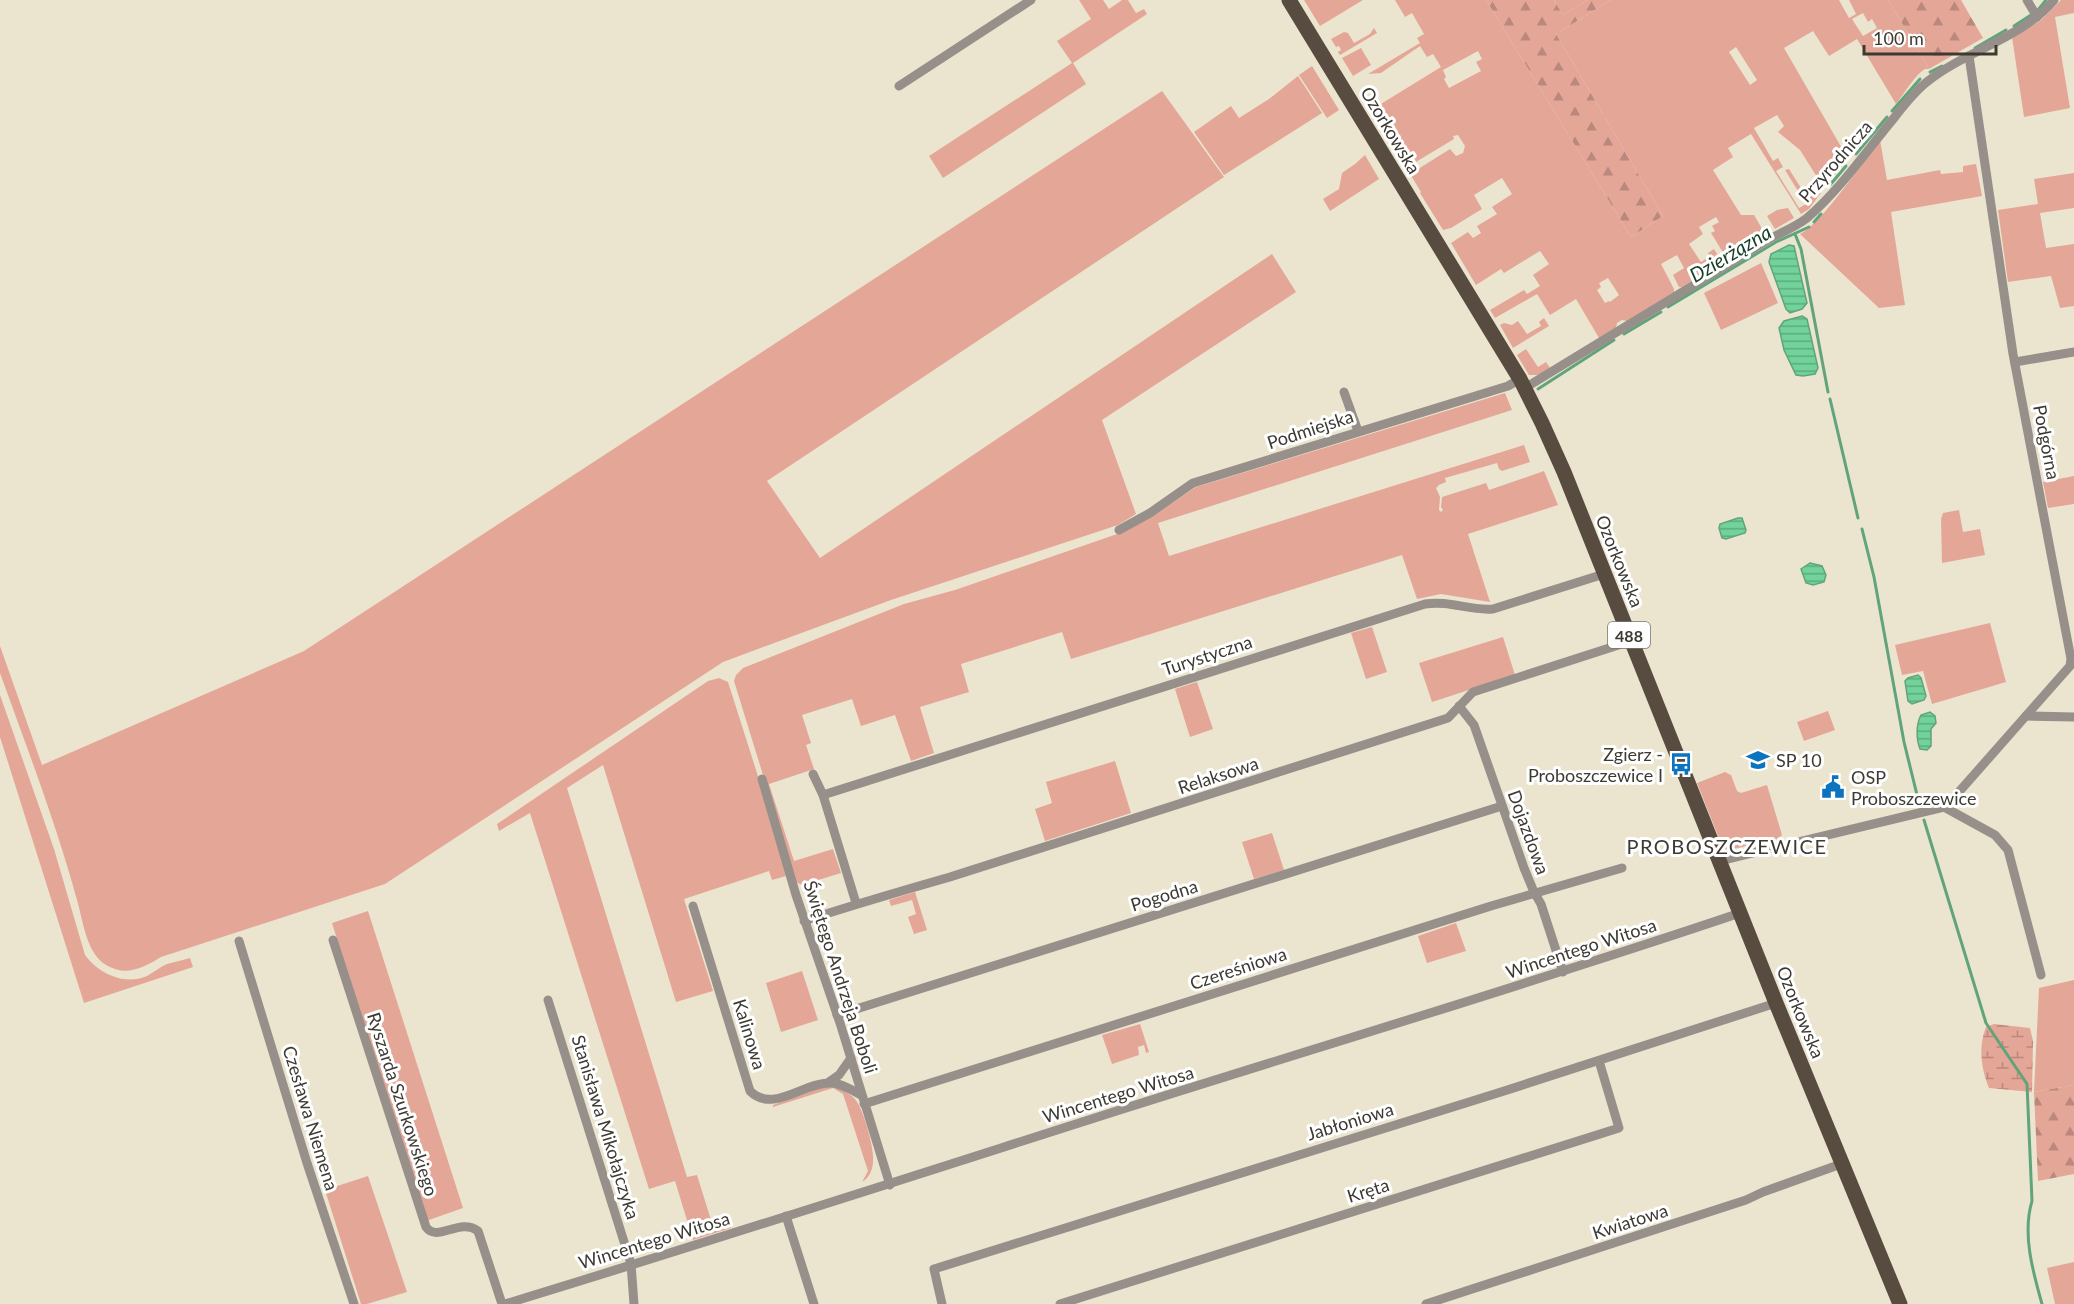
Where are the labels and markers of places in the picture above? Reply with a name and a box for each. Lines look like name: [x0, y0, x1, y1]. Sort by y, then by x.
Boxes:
place label: Zgierz - Proboszczewice I: [1528, 743, 1663, 786]
school or university icon: SP 10: [1745, 747, 1771, 773]
place label: SP 10: [1776, 749, 1822, 771]
bus stop icon: Zgierz - Proboszczewice I: [1668, 751, 1694, 777]
place label: OSP Proboszczewice: [1851, 766, 1976, 809]
public building icon: OSP Proboszczewice: [1820, 774, 1846, 800]

